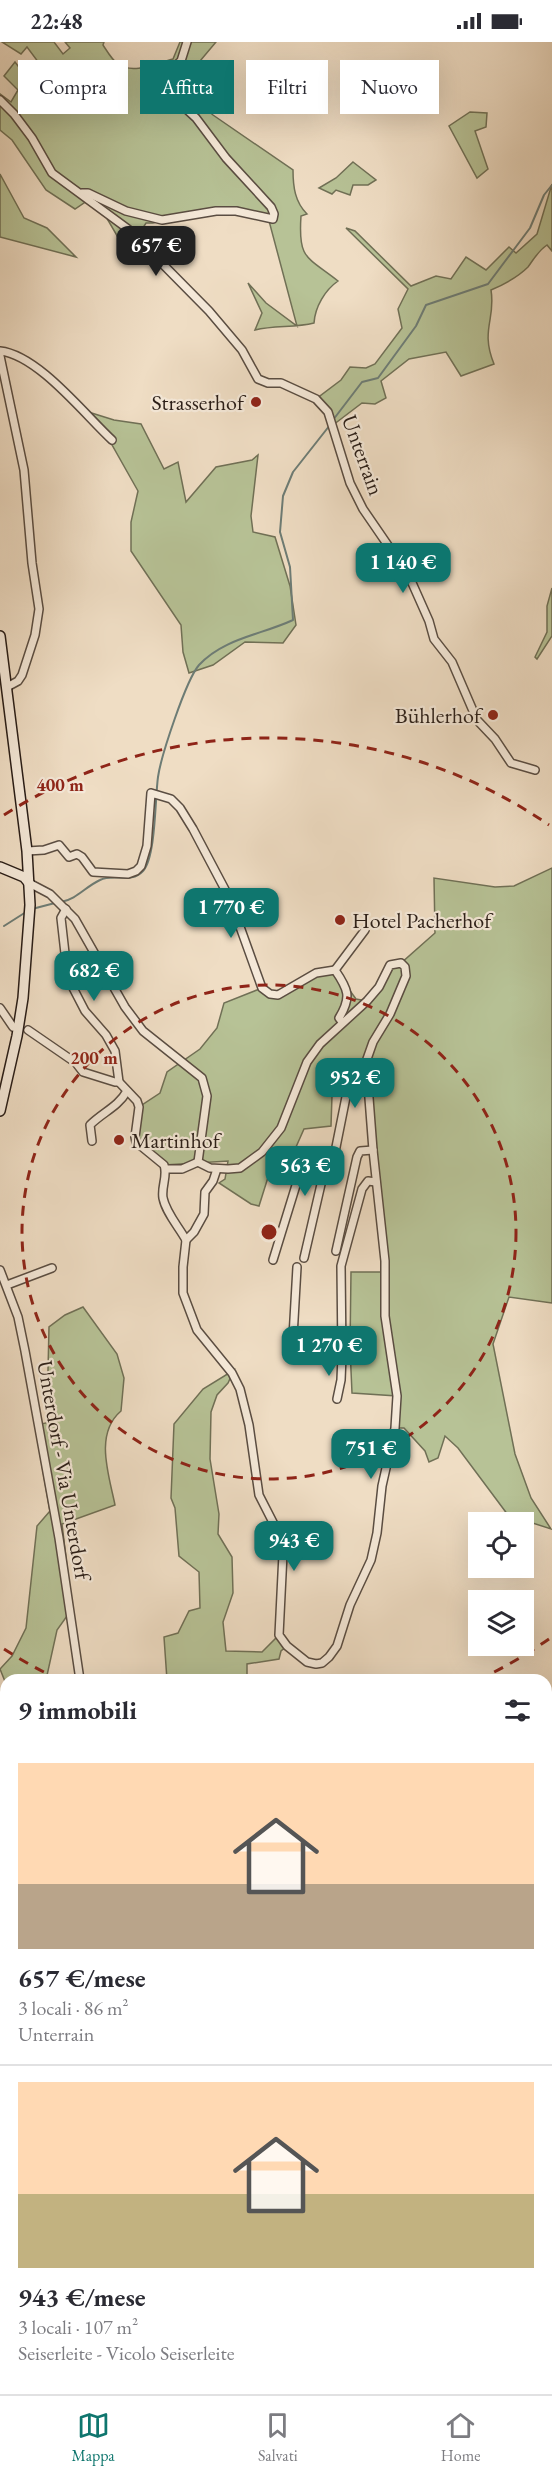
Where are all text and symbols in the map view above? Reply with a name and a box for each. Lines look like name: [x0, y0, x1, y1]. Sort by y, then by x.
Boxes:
text: 22:48: [30, 7, 83, 36]
chip: Compra: [18, 60, 128, 114]
chip: Affitta: [140, 60, 234, 114]
chip: Filtri: [246, 60, 328, 114]
chip: Nuovo: [340, 60, 439, 114]
pin: 657 €: [114, 226, 198, 277]
text: 657 €: [130, 232, 182, 258]
place label: Strasserhof: [151, 388, 247, 417]
marker: Strasserhof: [249, 395, 263, 409]
street label: Unterrain: [335, 411, 391, 500]
pin: 1 140 €: [348, 543, 458, 594]
text: 1 140 €: [370, 549, 436, 575]
place label: Bühlerhof: [395, 701, 484, 730]
marker: Bühlerhof: [486, 708, 500, 722]
text: 400 m: [36, 773, 84, 796]
pin: 1 770 €: [176, 888, 286, 939]
text: 1 770 €: [198, 894, 264, 920]
place label: Hotel Pacherhof: [352, 906, 494, 935]
marker: Hotel Pacherhof: [333, 913, 347, 927]
pin: 682 €: [52, 951, 136, 1002]
text: 682 €: [68, 957, 120, 983]
text: 200 m: [70, 1046, 118, 1069]
pin: 952 €: [313, 1058, 397, 1109]
text: 952 €: [329, 1064, 381, 1090]
place label: Martinhof: [131, 1126, 223, 1155]
marker: Martinhof: [112, 1133, 126, 1147]
pin: 563 €: [263, 1146, 347, 1197]
text: 563 €: [279, 1152, 331, 1178]
centre of rings: [259, 1222, 279, 1242]
pin: 1 270 €: [274, 1326, 384, 1377]
text: 1 270 €: [296, 1332, 362, 1358]
street label: Unterdorf - Via Unterdorf: [30, 1358, 98, 1585]
pin: 751 €: [329, 1429, 413, 1480]
text: 751 €: [345, 1435, 397, 1461]
map controls: [468, 1512, 534, 1656]
button: locate: [468, 1512, 534, 1578]
pin: 943 €: [252, 1521, 336, 1572]
text: 943 €: [268, 1527, 320, 1553]
button: layers: [468, 1590, 534, 1656]
text: 9 immobili: [18, 1693, 137, 1727]
icon: filters: [501, 1694, 534, 1727]
icon: home: [222, 1802, 330, 1910]
text: 657 €/mese: [18, 1961, 146, 1995]
text: 3 locali · 86 m²: [18, 1995, 129, 2021]
text: Unterrain: [18, 2021, 94, 2047]
icon: home: [222, 2121, 330, 2229]
text: 943 €/mese: [18, 2280, 146, 2314]
text: 3 locali · 107 m²: [18, 2314, 138, 2340]
text: Seiserleite - Vicolo Seiserleite: [18, 2340, 235, 2366]
tab: Mappa: [72, 2409, 115, 2466]
tab: Salvati: [258, 2409, 298, 2466]
tab: Home: [441, 2409, 480, 2466]

